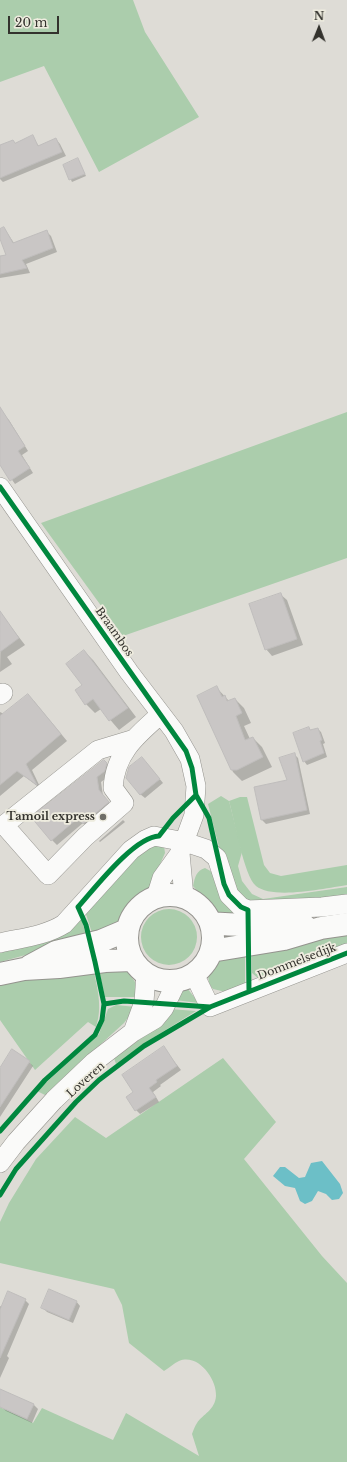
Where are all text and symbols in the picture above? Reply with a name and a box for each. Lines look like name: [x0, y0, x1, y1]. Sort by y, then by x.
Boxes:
scale bar: [10, 8, 61, 34]
north arrow: [299, 8, 339, 48]
text: N: [314, 9, 325, 23]
text: 20 m: [15, 15, 47, 30]
street label: Braambos: [92, 605, 136, 659]
place label: Tamoil express: [6, 810, 95, 824]
marker: Tamoil express: [98, 812, 108, 822]
street label: Dommelsedijk: [256, 941, 338, 983]
street label: Loveren: [64, 1059, 108, 1101]

